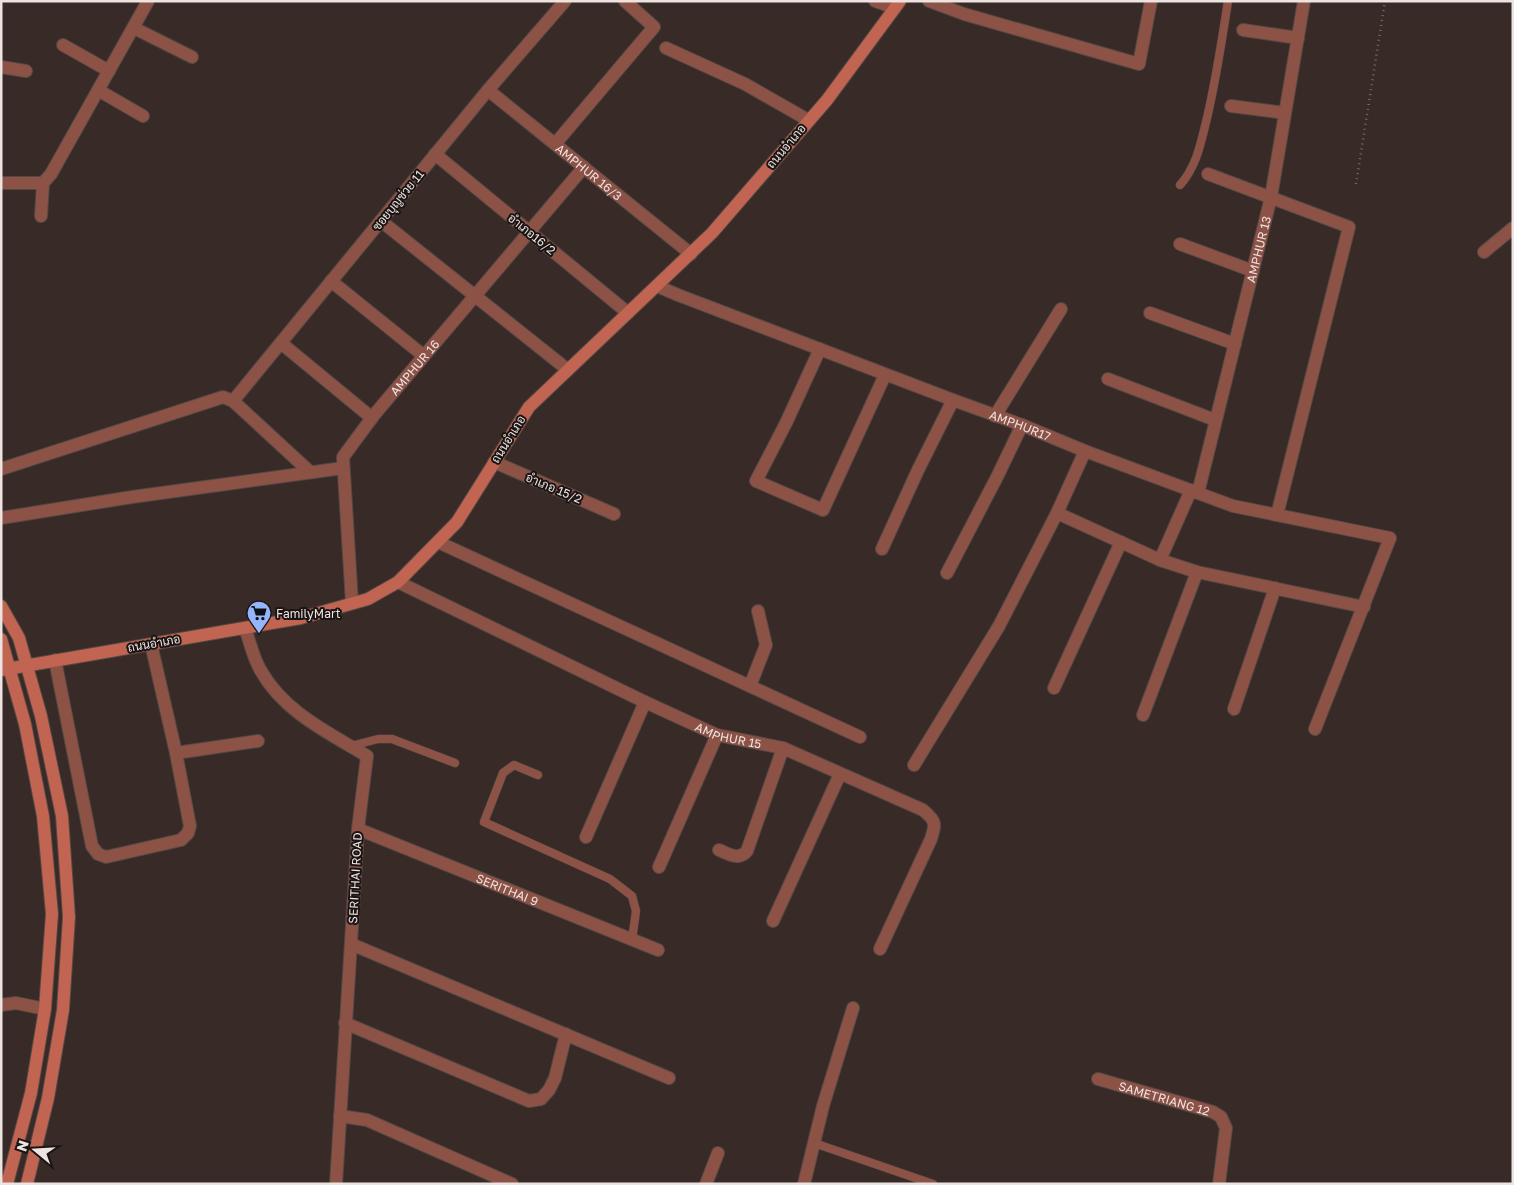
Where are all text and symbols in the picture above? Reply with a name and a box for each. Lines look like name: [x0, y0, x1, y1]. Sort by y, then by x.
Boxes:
street label: ถนนอำเภอ: [763, 121, 809, 171]
street label: AMPHUR 16/3: [553, 140, 625, 203]
street label: ซอยบุญช่วย 11: [369, 166, 429, 235]
street label: อำเภอ16/2: [505, 210, 559, 258]
street label: AMPHUR 13: [1243, 214, 1274, 284]
street label: AMPHUR 16: [387, 336, 442, 398]
street label: AMPHUR17: [988, 406, 1053, 444]
street label: ถนนอำเภอ: [488, 412, 528, 466]
street label: อำเภอ 15/2: [524, 469, 584, 507]
supermarket icon: FamilyMart: [246, 600, 272, 634]
place label: FamilyMart: [276, 606, 341, 621]
street label: ถนนอำเภอ: [126, 631, 182, 655]
street label: AMPHUR 15: [693, 719, 763, 751]
street label: SERITHAI ROAD: [345, 832, 365, 924]
street label: SERITHAI 9: [474, 870, 541, 908]
street label: SAMETRIANG 12: [1117, 1078, 1212, 1118]
north arrow: [10, 1125, 60, 1175]
text: N: [12, 1138, 32, 1154]

